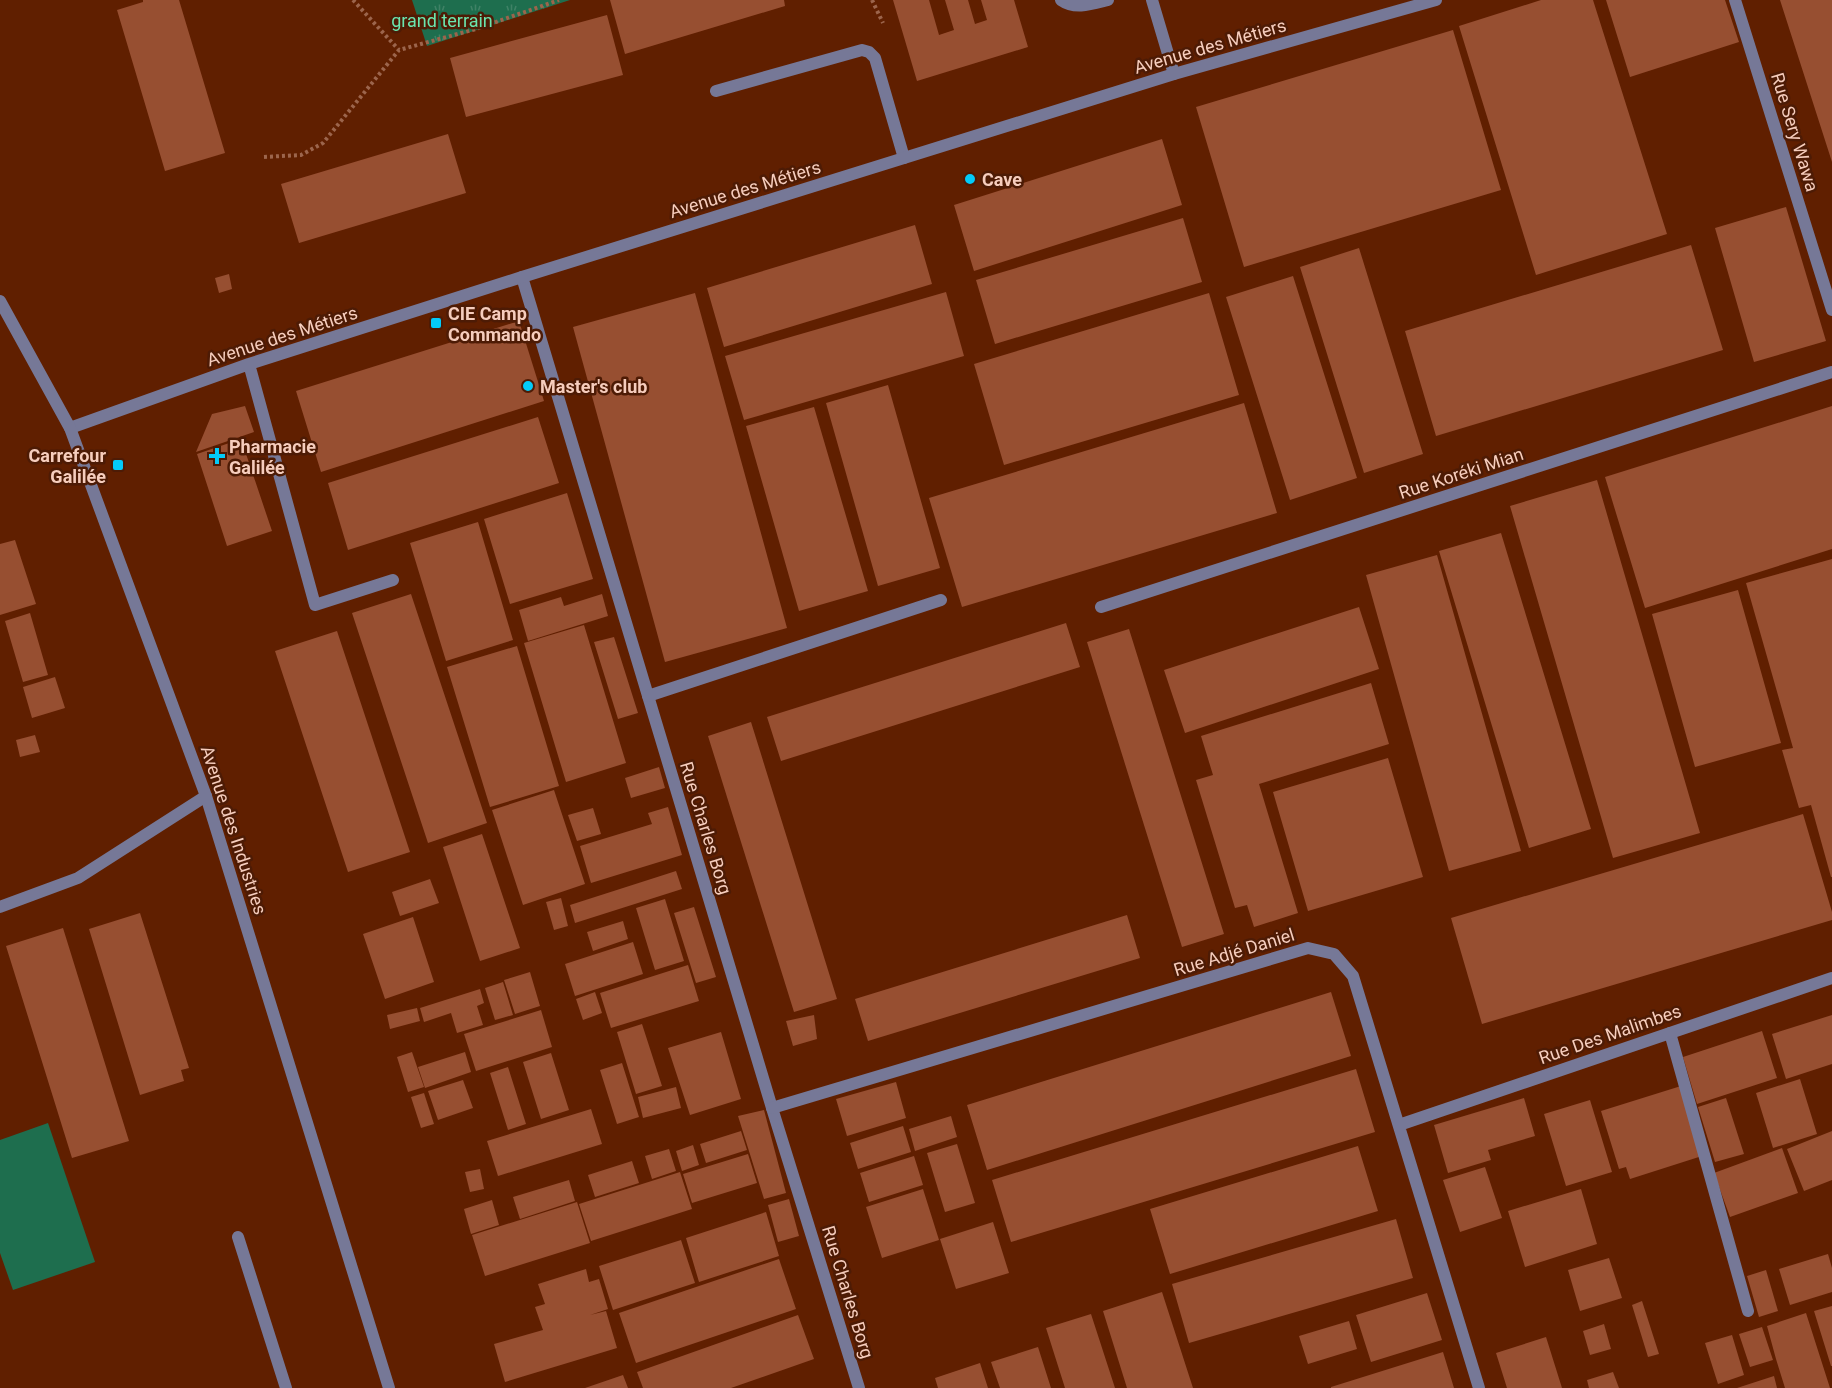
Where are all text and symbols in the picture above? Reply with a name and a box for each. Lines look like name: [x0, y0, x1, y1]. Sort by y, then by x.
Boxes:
park label: grand terrain: [391, 10, 493, 31]
street label: Avenue des Métiers: [1132, 14, 1288, 78]
street label: Rue Sery Wawa: [1767, 70, 1823, 194]
street label: Avenue des Métiers: [667, 156, 823, 222]
place label: Cave: [982, 169, 1022, 190]
marker: Cave: [963, 172, 977, 186]
street label: Avenue des Métiers: [204, 302, 360, 370]
place label: CIE Camp Commando: [448, 303, 541, 345]
marker: CIE Camp Commando: [429, 316, 443, 330]
place label: Master's club: [540, 376, 647, 397]
marker: Master's club: [521, 379, 535, 393]
place label: Pharmacie Galilée: [229, 436, 316, 478]
street label: Rue Koréki Mian: [1396, 443, 1526, 503]
place label: Carrefour Galilée: [29, 445, 106, 487]
marker: Pharmacie Galilée: [210, 449, 224, 463]
marker: Carrefour Galilée: [111, 458, 125, 472]
street label: Avenue des Industries: [197, 743, 271, 917]
street label: Rue Charles Borg: [676, 759, 736, 897]
street label: Rue Adjé Daniel: [1171, 924, 1297, 980]
street label: Rue Des Malimbes: [1536, 1000, 1684, 1068]
street label: Rue Charles Borg: [818, 1223, 878, 1361]

